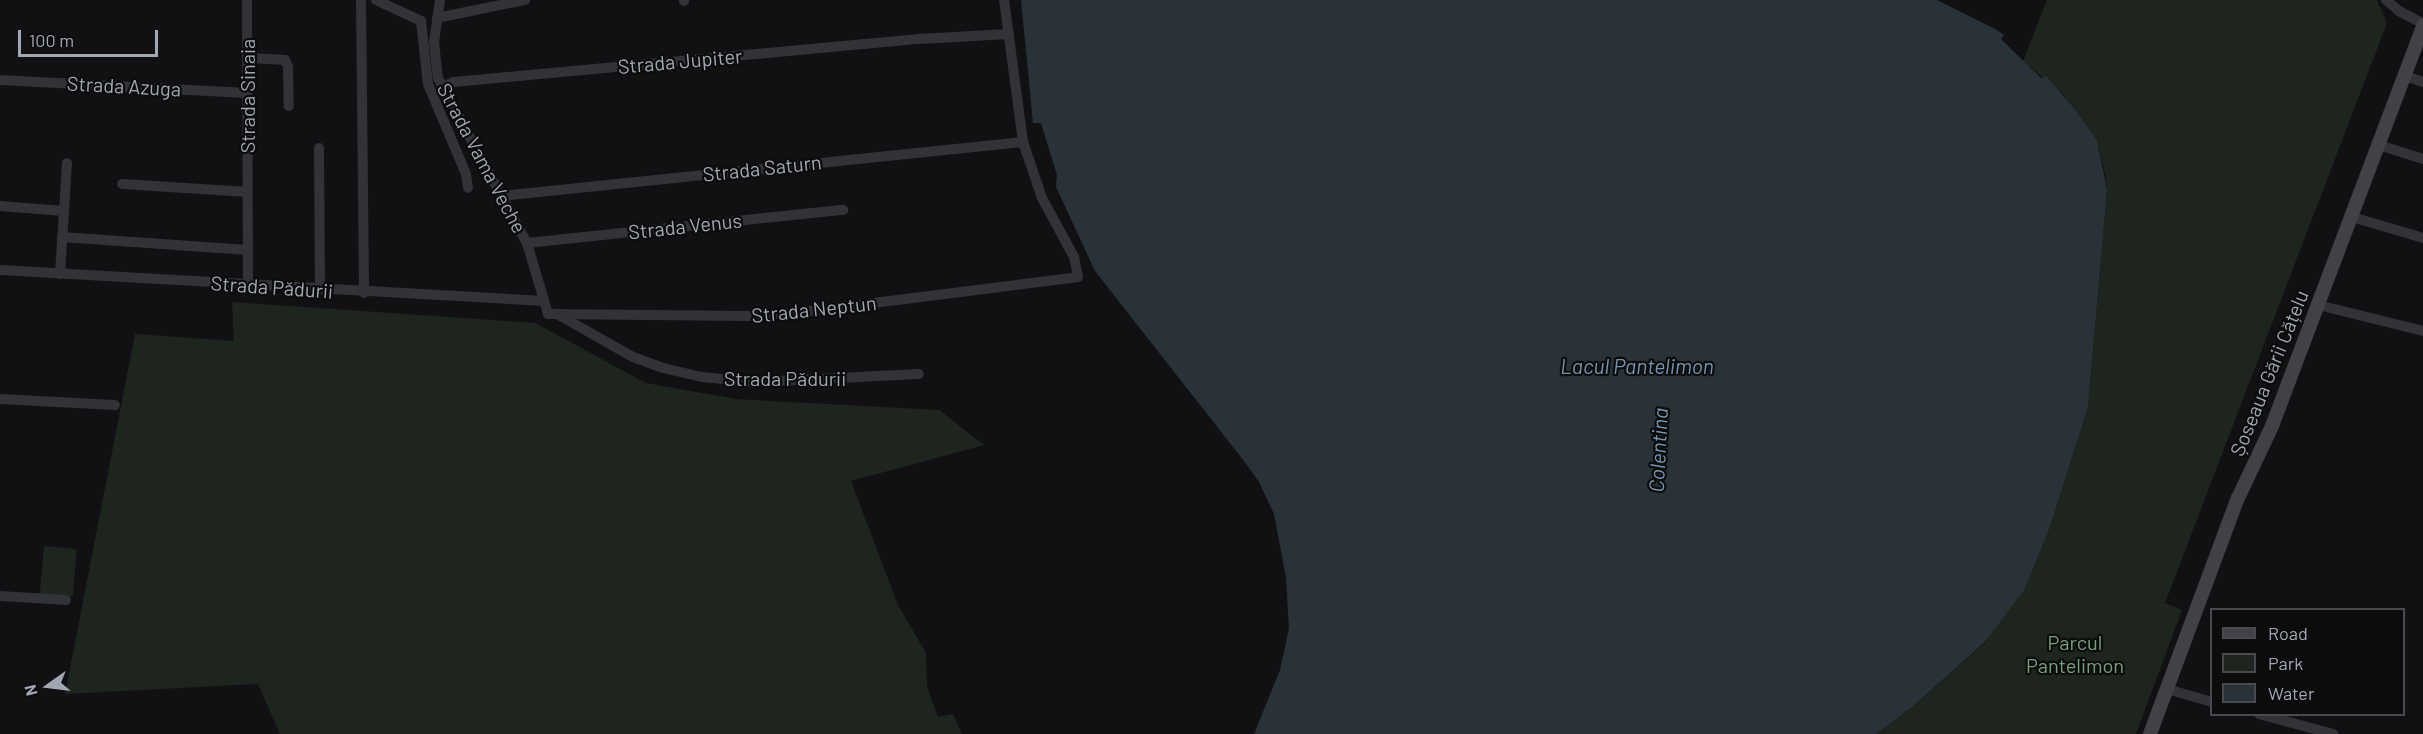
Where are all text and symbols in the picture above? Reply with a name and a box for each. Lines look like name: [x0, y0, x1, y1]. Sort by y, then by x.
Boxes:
scale bar: [21, 18, 160, 56]
text: 100 m: [29, 29, 74, 51]
street label: Strada Sinaia: [235, 39, 259, 153]
street label: Strada Jupiter: [617, 44, 743, 78]
street label: Strada Azuga: [66, 71, 182, 101]
street label: Strada Vama Veche: [432, 79, 532, 237]
street label: Strada Saturn: [701, 150, 823, 186]
street label: Strada Venus: [627, 208, 743, 244]
street label: Strada Pădurii: [210, 271, 334, 303]
street label: Șoseaua Gării Cățelu: [2225, 287, 2313, 459]
street label: Strada Neptun: [750, 291, 878, 327]
water label: Lacul Pantelimon: [1560, 353, 1714, 379]
street label: Strada Pădurii: [724, 366, 846, 390]
water label: Colentina: [1643, 407, 1673, 493]
legend: [2210, 608, 2405, 716]
text: Road: [2268, 622, 2308, 644]
park label: Parcul Pantelimon: [2026, 631, 2124, 678]
text: Park: [2268, 652, 2303, 674]
north arrow: [18, 656, 78, 716]
text: Water: [2268, 682, 2315, 704]
text: N: [20, 683, 41, 698]

